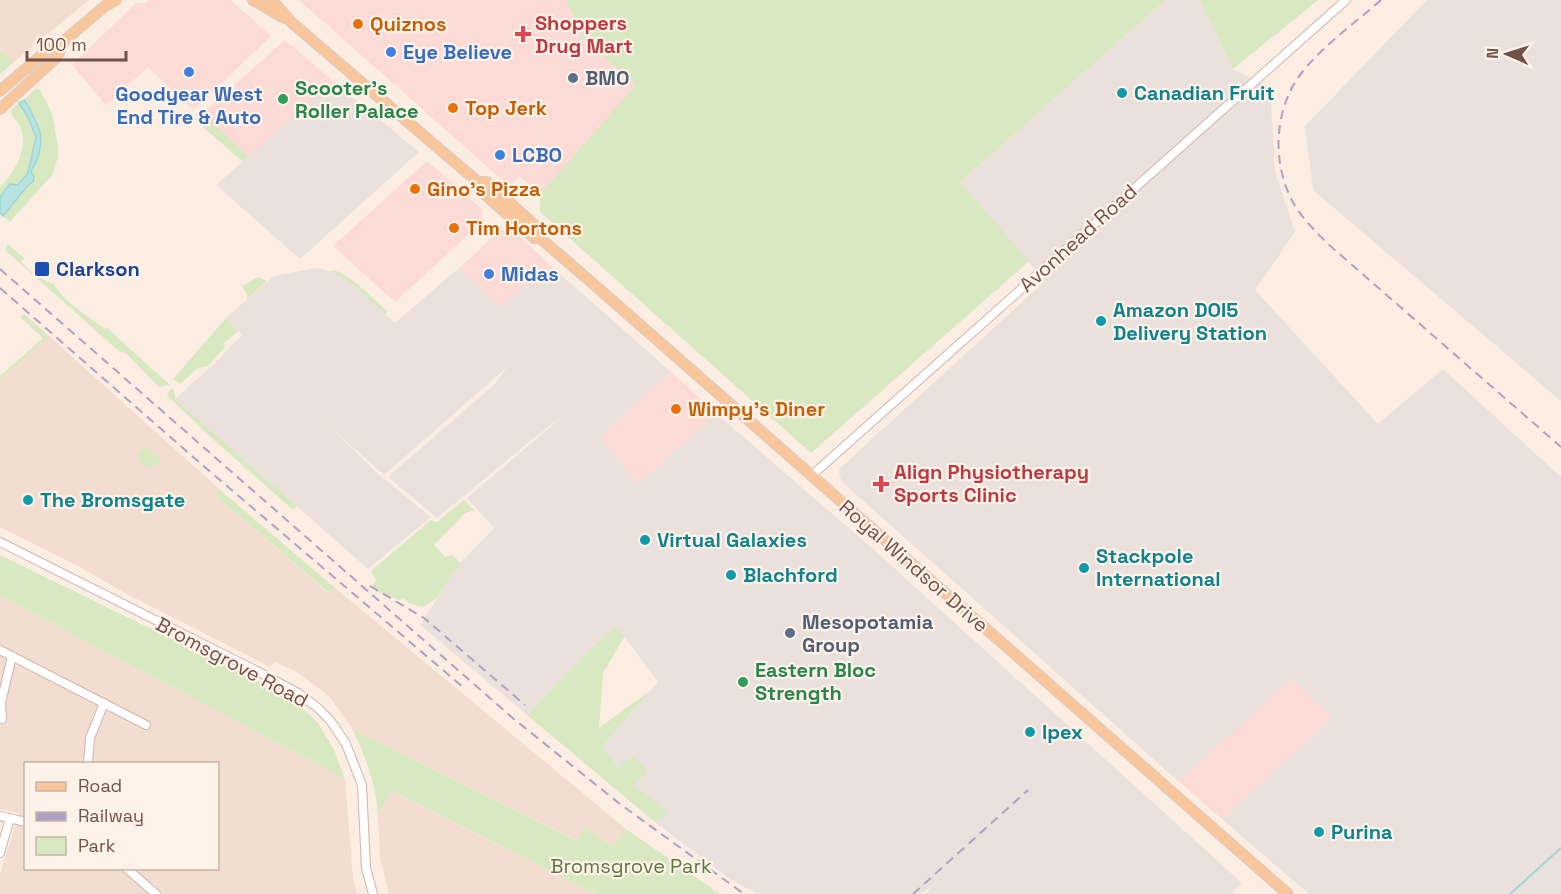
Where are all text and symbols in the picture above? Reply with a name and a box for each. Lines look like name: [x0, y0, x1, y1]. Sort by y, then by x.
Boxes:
place label: Shoppers Drug Mart: [535, 10, 633, 59]
place label: Quiznos: [370, 11, 447, 37]
marker: Quiznos: [351, 17, 365, 31]
scale bar: [27, 24, 126, 62]
north arrow: [1477, 24, 1537, 84]
marker: Shoppers Drug Mart: [516, 27, 530, 41]
text: 100 m: [36, 33, 87, 56]
place label: Eye Believe: [403, 39, 512, 65]
marker: Eye Believe: [384, 45, 398, 59]
text: N: [1482, 47, 1503, 59]
marker: Goodyear West End Tire & Auto: [182, 65, 196, 79]
place label: BMO: [585, 65, 629, 91]
marker: BMO: [566, 71, 580, 85]
place label: Scooter's Roller Palace: [295, 75, 418, 124]
place label: Canadian Fruit: [1134, 80, 1275, 106]
place label: Goodyear West End Tire & Auto: [115, 81, 263, 130]
marker: Canadian Fruit: [1115, 86, 1129, 100]
marker: Scooter's Roller Palace: [276, 92, 290, 106]
place label: Top Jerk: [465, 95, 547, 121]
marker: Top Jerk: [446, 101, 460, 115]
place label: LCBO: [512, 142, 562, 168]
marker: LCBO: [493, 148, 507, 162]
place label: Gino's Pizza: [427, 176, 541, 202]
street label: Avonhead Road: [1014, 178, 1142, 298]
marker: Gino's Pizza: [408, 182, 422, 196]
place label: Tim Hortons: [466, 215, 582, 241]
marker: Tim Hortons: [447, 221, 461, 235]
place label: Clarkson: [56, 256, 140, 282]
marker: Clarkson: [33, 260, 51, 278]
place label: Midas: [501, 261, 559, 287]
marker: Midas: [482, 267, 496, 281]
place label: Amazon DOI5 Delivery Station: [1113, 297, 1267, 346]
marker: Amazon DOI5 Delivery Station: [1094, 314, 1108, 328]
place label: Wimpy's Diner: [688, 396, 825, 422]
marker: Wimpy's Diner: [669, 402, 683, 416]
place label: Align Physiotherapy Sports Clinic: [894, 459, 1089, 508]
marker: Align Physiotherapy Sports Clinic: [872, 475, 890, 493]
place label: The Bromsgate: [40, 487, 185, 513]
marker: The Bromsgate: [21, 493, 35, 507]
street label: Royal Windsor Drive: [834, 494, 994, 638]
place label: Virtual Galaxies: [657, 527, 807, 553]
marker: Virtual Galaxies: [638, 533, 652, 547]
place label: Stackpole International: [1096, 543, 1221, 592]
marker: Stackpole International: [1077, 561, 1091, 575]
place label: Blachford: [743, 562, 838, 588]
marker: Blachford: [724, 568, 738, 582]
place label: Mesopotamia Group: [802, 609, 934, 658]
street label: Bromsgrove Road: [151, 611, 313, 713]
marker: Mesopotamia Group: [783, 626, 797, 640]
place label: Eastern Bloc Strength: [755, 657, 876, 706]
marker: Eastern Bloc Strength: [736, 675, 750, 689]
place label: Ipex: [1042, 719, 1083, 745]
marker: Ipex: [1023, 725, 1037, 739]
legend: [24, 762, 219, 870]
text: Road: [78, 774, 122, 797]
text: Railway: [78, 804, 144, 827]
place label: Purina: [1331, 819, 1393, 845]
marker: Purina: [1312, 825, 1326, 839]
text: Park: [78, 834, 116, 857]
park label: Bromsgrove Park: [550, 853, 712, 879]

